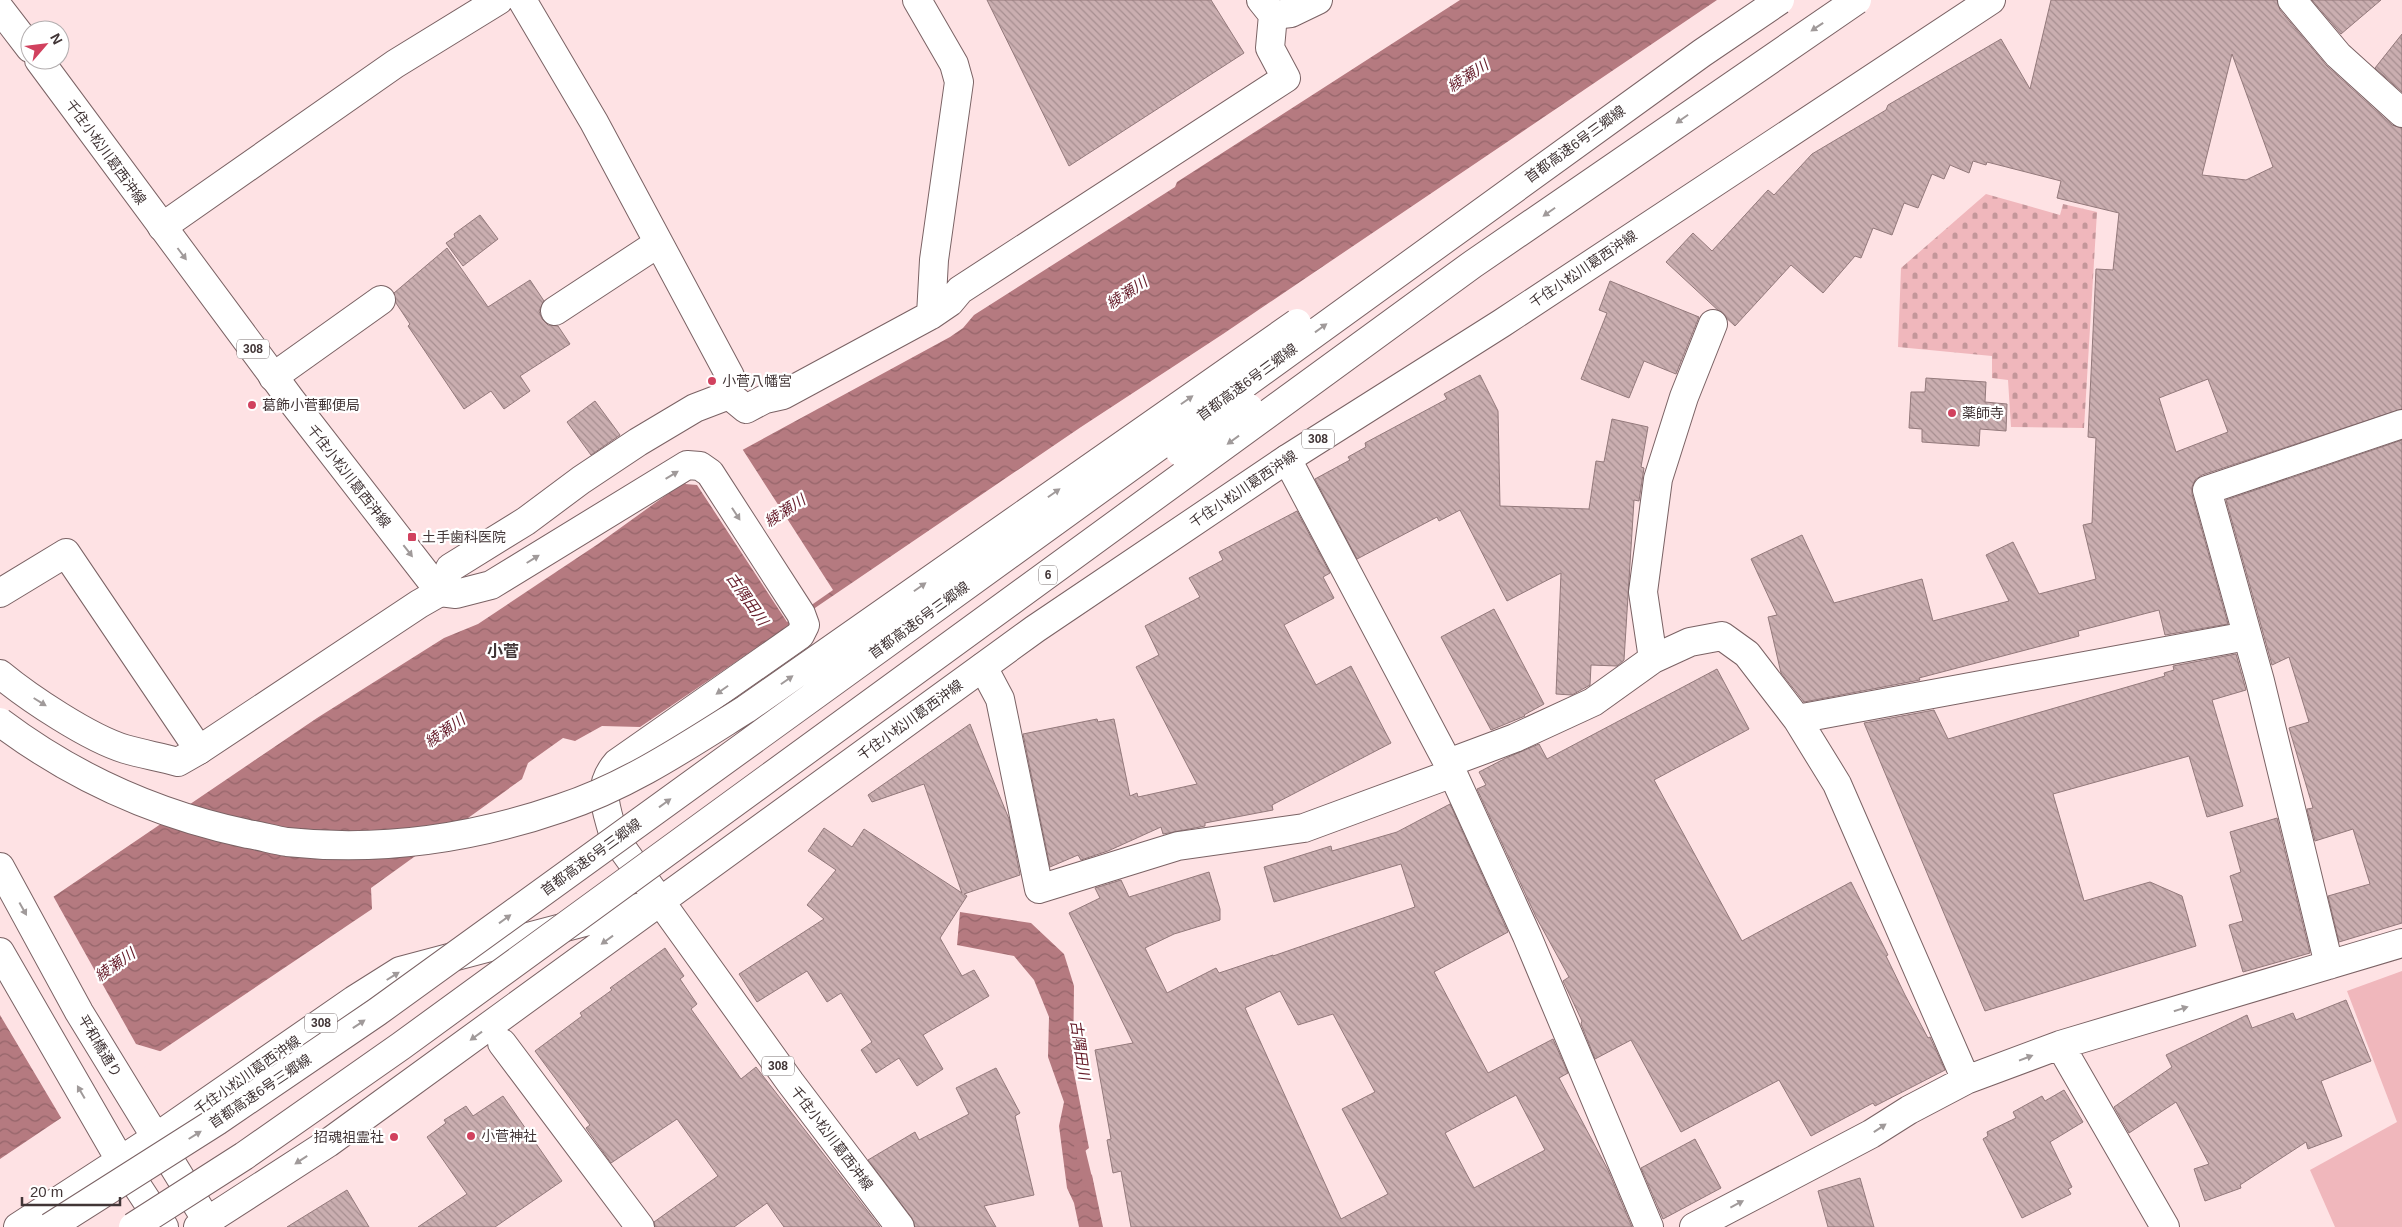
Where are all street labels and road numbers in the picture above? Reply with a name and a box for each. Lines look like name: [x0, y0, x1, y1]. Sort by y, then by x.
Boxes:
street label: 千住小松川葛西沖線: [62, 96, 150, 208]
street label: 首都高速6号三郷線: [1522, 102, 1628, 186]
street label: 千住小松川葛西沖線: [1526, 227, 1640, 311]
road number: 308: [237, 339, 269, 358]
street label: 首都高速6号三郷線: [1194, 340, 1300, 424]
street label: 千住小松川葛西沖線: [304, 421, 394, 531]
road number: 308: [1302, 429, 1334, 448]
street label: 千住小松川葛西沖線: [1186, 447, 1300, 531]
road number: 6: [1039, 566, 1057, 584]
street label: 首都高速6号三郷線: [866, 578, 972, 662]
street label: 千住小松川葛西沖線: [854, 676, 966, 764]
street label: 首都高速6号三郷線: [538, 815, 644, 899]
street label: 平和橋通り: [75, 1012, 125, 1080]
road number: 308: [305, 1014, 337, 1032]
street label: 千住小松川葛西沖線: [191, 1032, 303, 1118]
street label: 首都高速6号三郷線: [206, 1051, 314, 1131]
road number: 308: [762, 1056, 794, 1076]
street label: 千住小松川葛西沖線: [788, 1083, 876, 1193]

